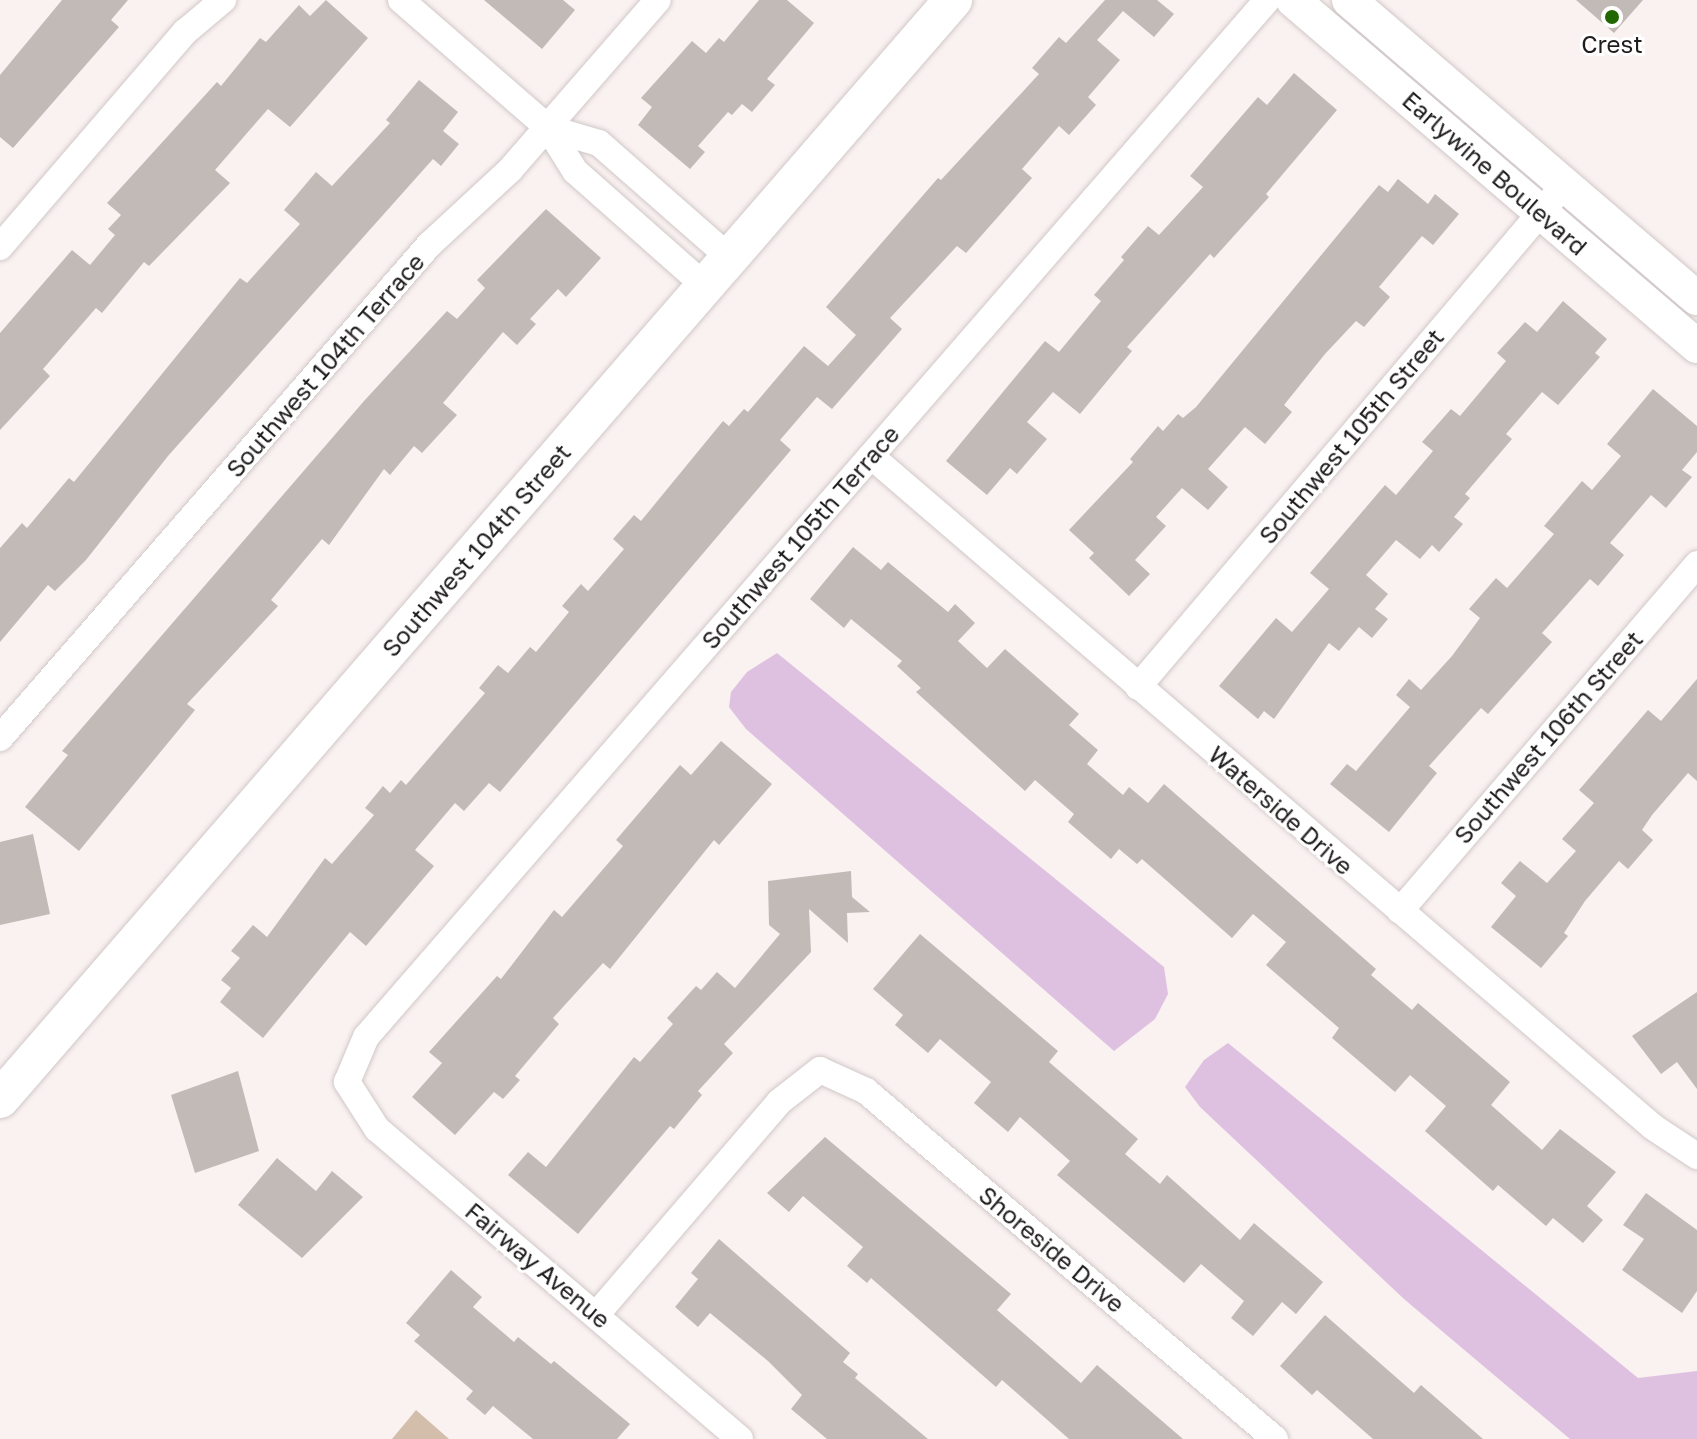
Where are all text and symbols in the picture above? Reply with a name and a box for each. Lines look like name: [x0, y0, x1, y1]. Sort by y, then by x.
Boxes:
marker: Crest: [1603, 8, 1621, 26]
place label: Crest: [1581, 30, 1643, 58]
street label: Earlywine Boulevard: [1397, 85, 1593, 261]
street label: Southwest 104th Terrace: [220, 247, 430, 483]
street label: Southwest 105th Street: [1253, 323, 1449, 549]
street label: Southwest 105th Terrace: [695, 420, 905, 654]
street label: Southwest 104th Street: [376, 438, 576, 662]
street label: Southwest 106th Street: [1448, 625, 1648, 849]
street label: Waterside Drive: [1203, 740, 1359, 880]
street label: Shoreside Drive: [973, 1180, 1131, 1318]
street label: Fairway Avenue: [460, 1196, 616, 1334]

